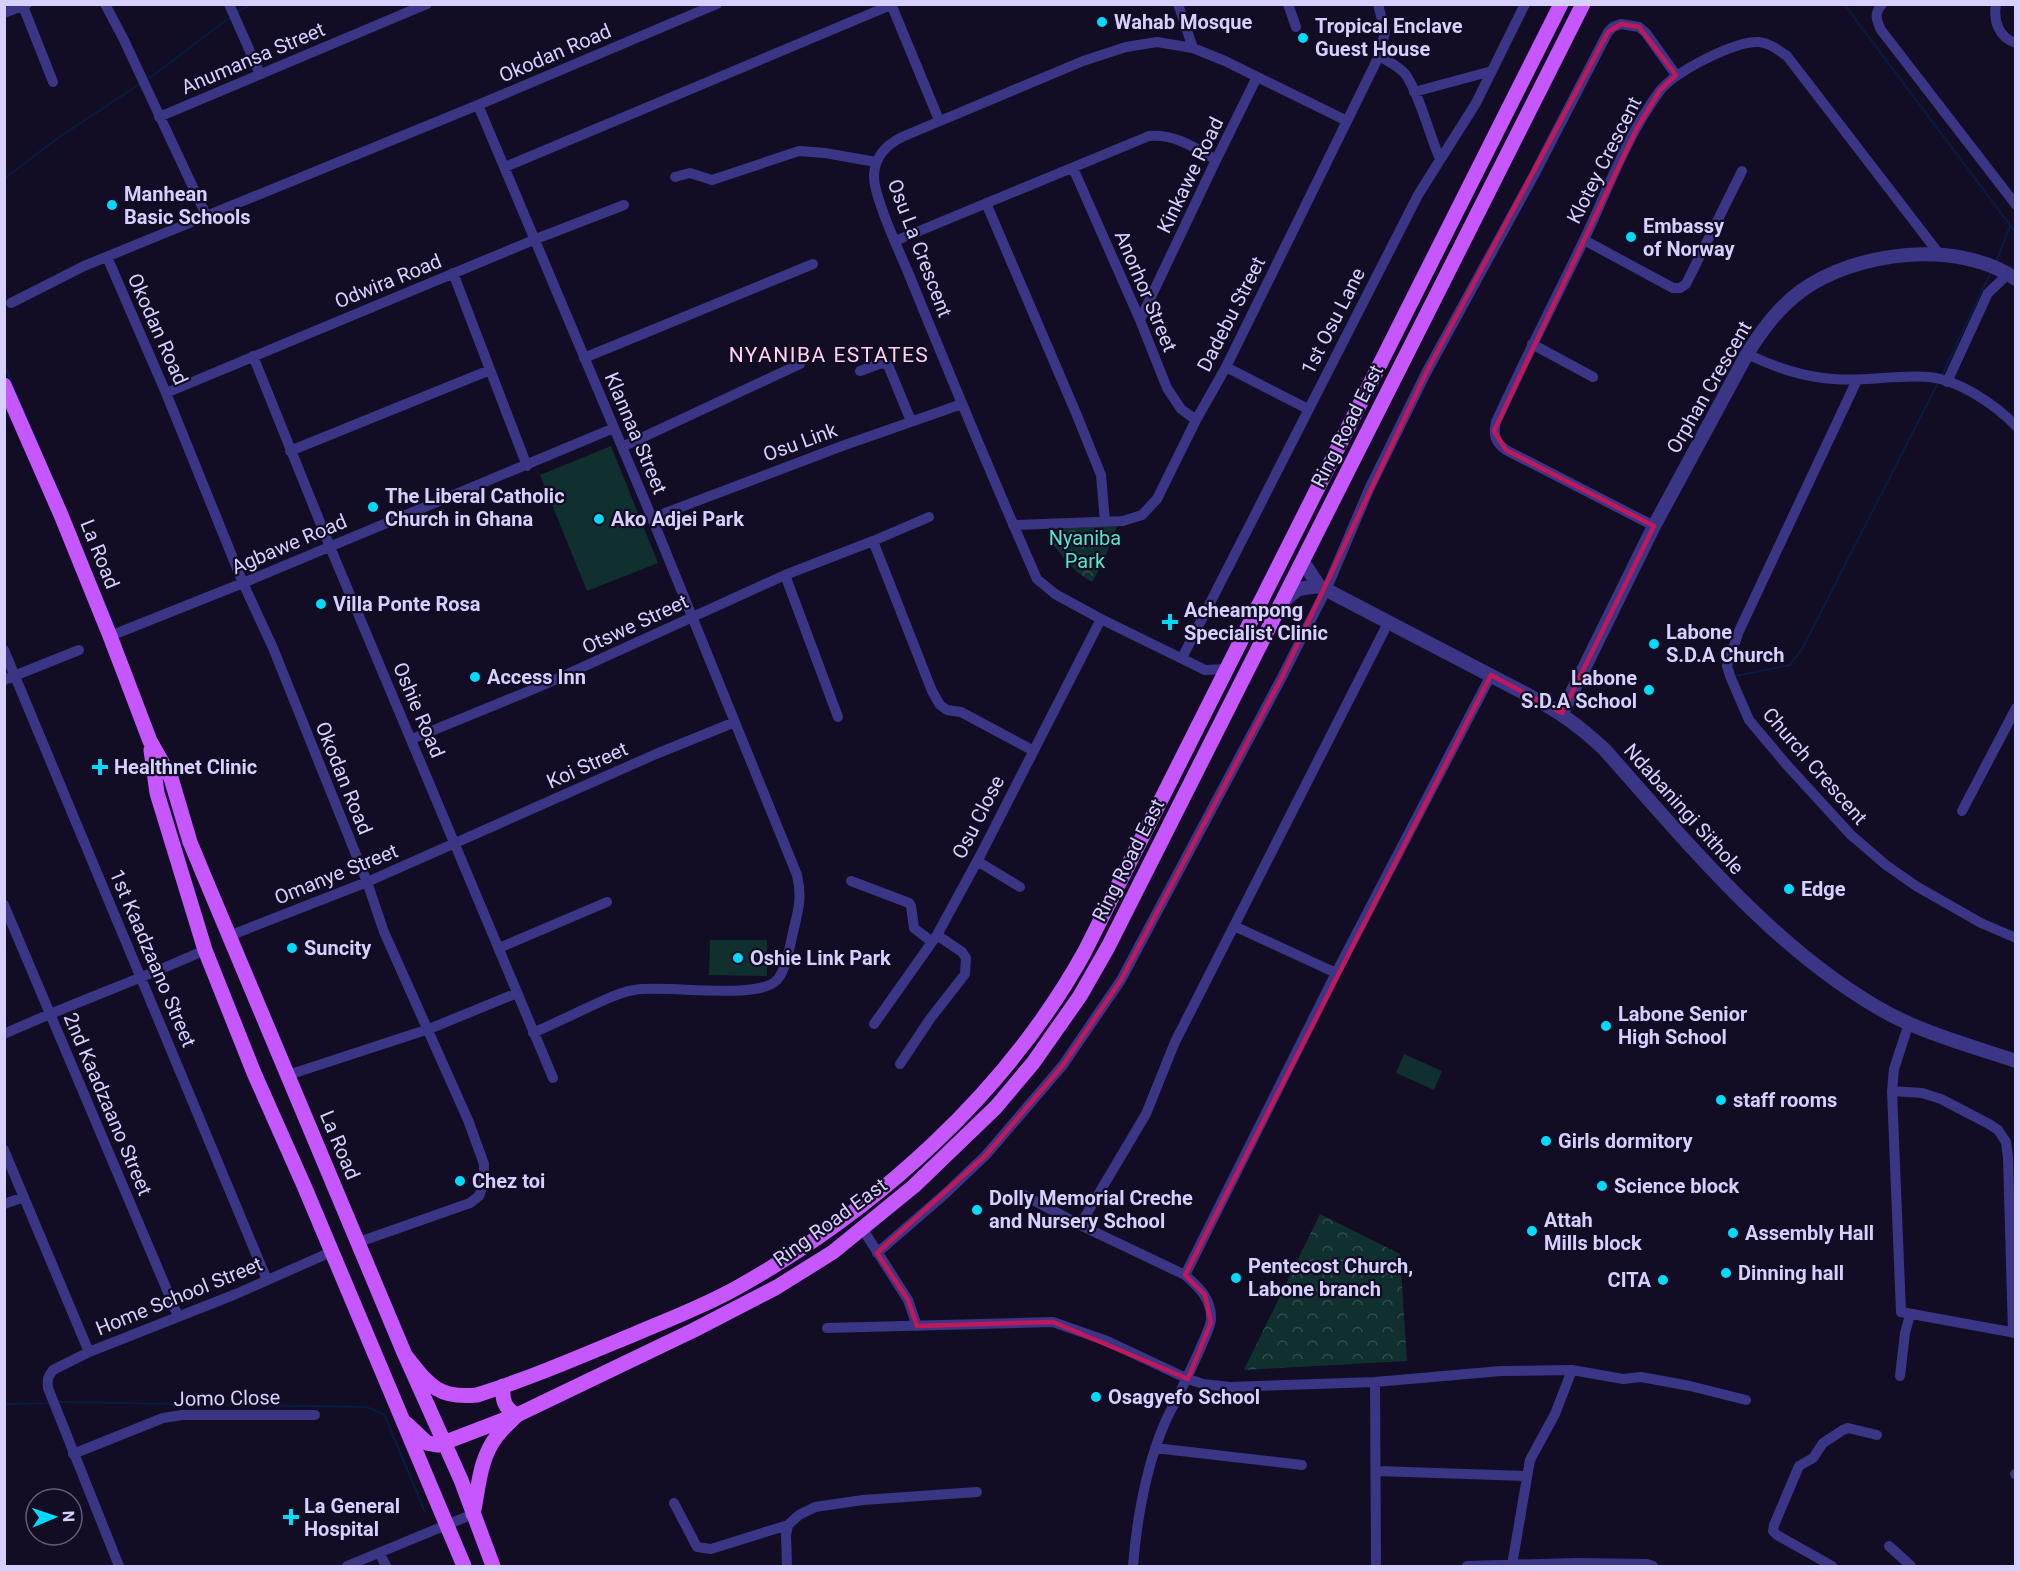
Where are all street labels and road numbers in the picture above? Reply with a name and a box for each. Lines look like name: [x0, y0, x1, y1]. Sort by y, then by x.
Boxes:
street label: Anumansa Street: [178, 17, 328, 99]
street label: Okodan Road: [495, 19, 615, 87]
street label: Klotey Crescent: [1562, 92, 1646, 228]
street label: Kinkawe Road: [1152, 113, 1228, 237]
street label: Osu La Crescent: [883, 176, 957, 320]
street label: Anorhor Street: [1110, 227, 1182, 355]
street label: Odwira Road: [331, 249, 445, 313]
street label: Dadebu Street: [1192, 252, 1270, 376]
street label: 1st Osu Lane: [1296, 264, 1370, 378]
street label: Okodan Road: [123, 270, 193, 388]
street label: Orphan Crescent: [1661, 317, 1757, 457]
street label: Ring Road East: [1306, 361, 1388, 491]
street label: Klannaa Street: [600, 369, 672, 497]
street label: Osu Link: [760, 417, 841, 466]
street label: Agbawe Road: [228, 509, 350, 579]
street label: La Road: [75, 516, 125, 592]
street label: Otswe Street: [578, 589, 692, 659]
street label: Oshie Road: [388, 659, 450, 761]
street label: Church Crescent: [1758, 703, 1872, 829]
street label: Okodan Road: [311, 718, 377, 838]
street label: Koi Street: [543, 736, 631, 794]
street label: Ndabaningi Sithole: [1619, 739, 1749, 879]
street label: Osu Close: [947, 771, 1009, 863]
street label: Ring Road East: [1087, 795, 1169, 925]
street label: Omanye Street: [271, 838, 401, 910]
street label: 1st Kaadzaano Street: [105, 866, 201, 1050]
street label: 2nd Kaadzaano Street: [59, 1009, 157, 1199]
street label: La Road: [315, 1107, 365, 1183]
street label: Ring Road East: [769, 1173, 891, 1271]
street label: Home School Street: [92, 1252, 266, 1340]
street label: Jomo Close: [174, 1385, 280, 1411]

